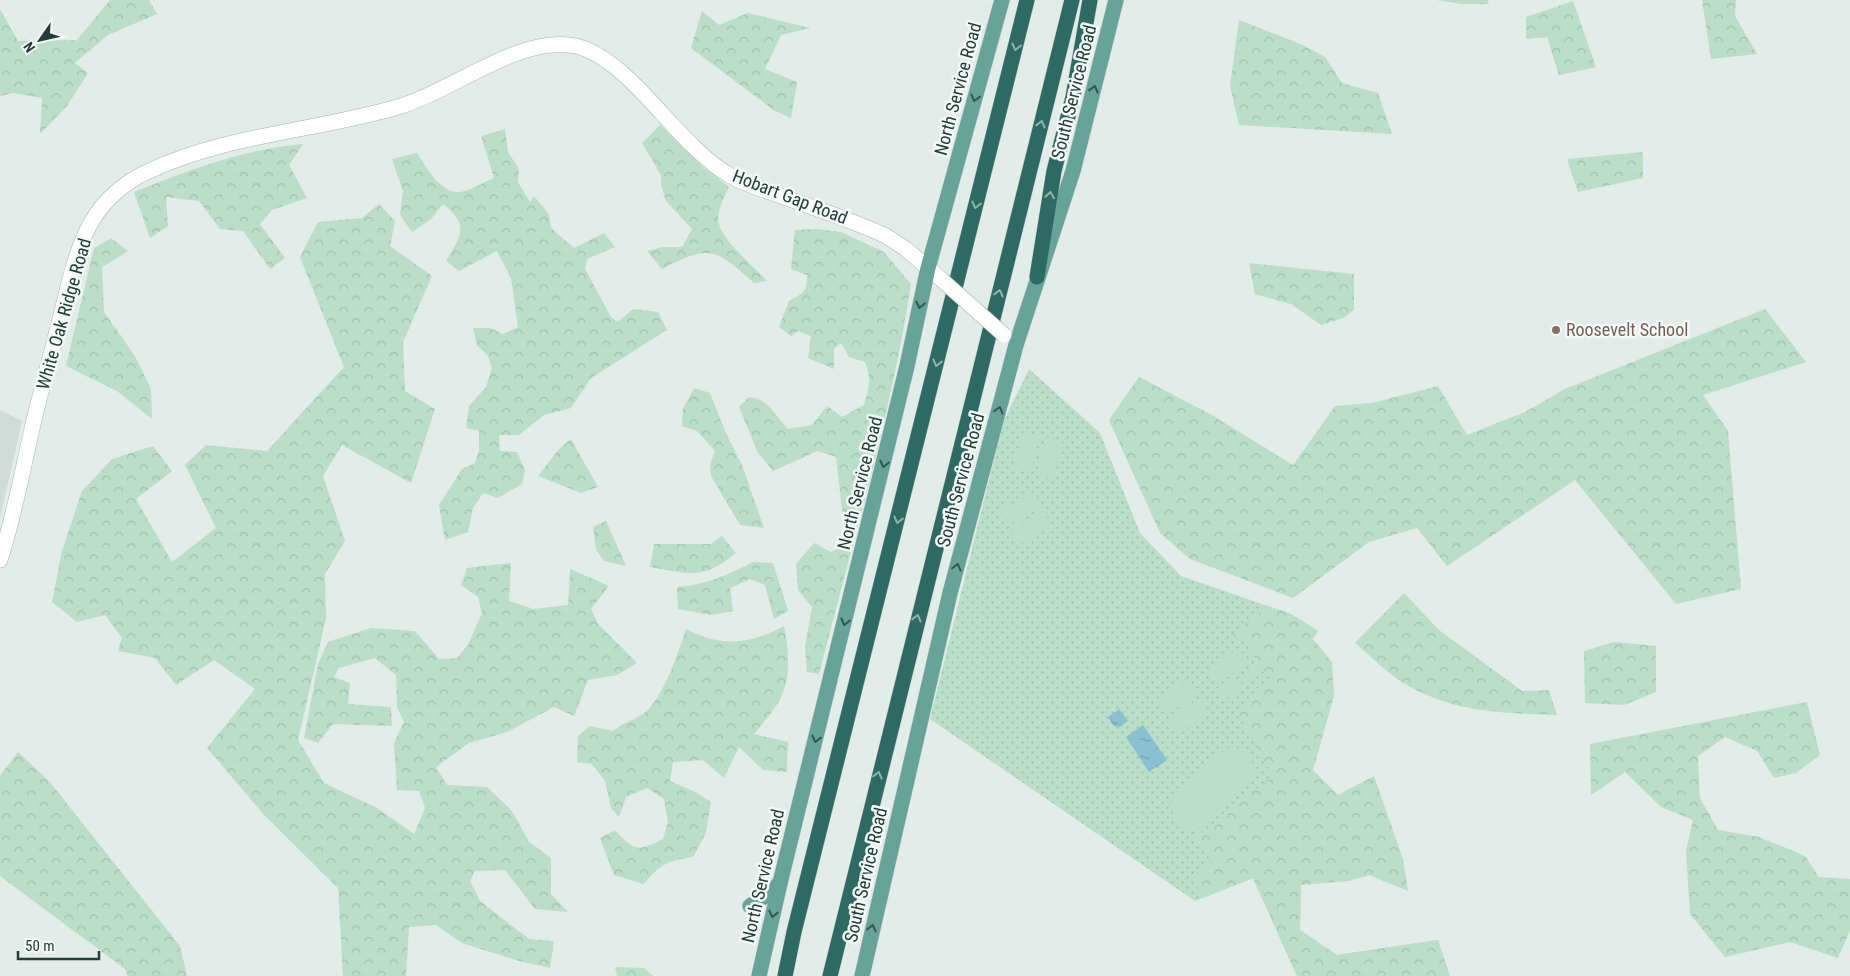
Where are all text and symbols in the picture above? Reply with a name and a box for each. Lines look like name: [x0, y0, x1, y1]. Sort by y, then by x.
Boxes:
north arrow: [15, 15, 65, 65]
street label: North Service Road: [930, 20, 985, 158]
street label: South Service Road: [1047, 23, 1100, 161]
text: N: [20, 39, 38, 55]
one-way arrow: [1011, 43, 1022, 52]
one-way arrow: [1088, 86, 1098, 94]
one-way arrow: [971, 93, 981, 101]
one-way arrow: [1036, 120, 1046, 128]
street label: Hobart Gap Road: [730, 165, 851, 228]
one-way arrow: [1044, 190, 1055, 198]
one-way arrow: [971, 201, 982, 210]
street label: White Oak Ridge Road: [32, 236, 95, 392]
one-way arrow: [993, 289, 1004, 298]
one-way arrow: [915, 301, 926, 310]
place label: Roosevelt School: [1566, 319, 1688, 340]
marker: Roosevelt School: [1550, 324, 1562, 336]
one-way arrow: [932, 358, 943, 367]
one-way arrow: [993, 406, 1004, 415]
street label: South Service Road: [933, 411, 988, 549]
street label: North Service Road: [833, 414, 886, 552]
one-way arrow: [879, 459, 890, 468]
one-way arrow: [893, 516, 904, 525]
one-way arrow: [951, 564, 961, 572]
one-way arrow: [911, 613, 922, 622]
one-way arrow: [840, 617, 851, 626]
one-way arrow: [811, 735, 822, 744]
one-way arrow: [872, 771, 883, 780]
street label: South Service Road: [840, 806, 891, 944]
street label: North Service Road: [737, 807, 788, 945]
one-way arrow: [768, 909, 779, 918]
one-way arrow: [866, 924, 877, 933]
scale bar: [18, 928, 99, 960]
text: 50 m: [25, 937, 55, 955]

